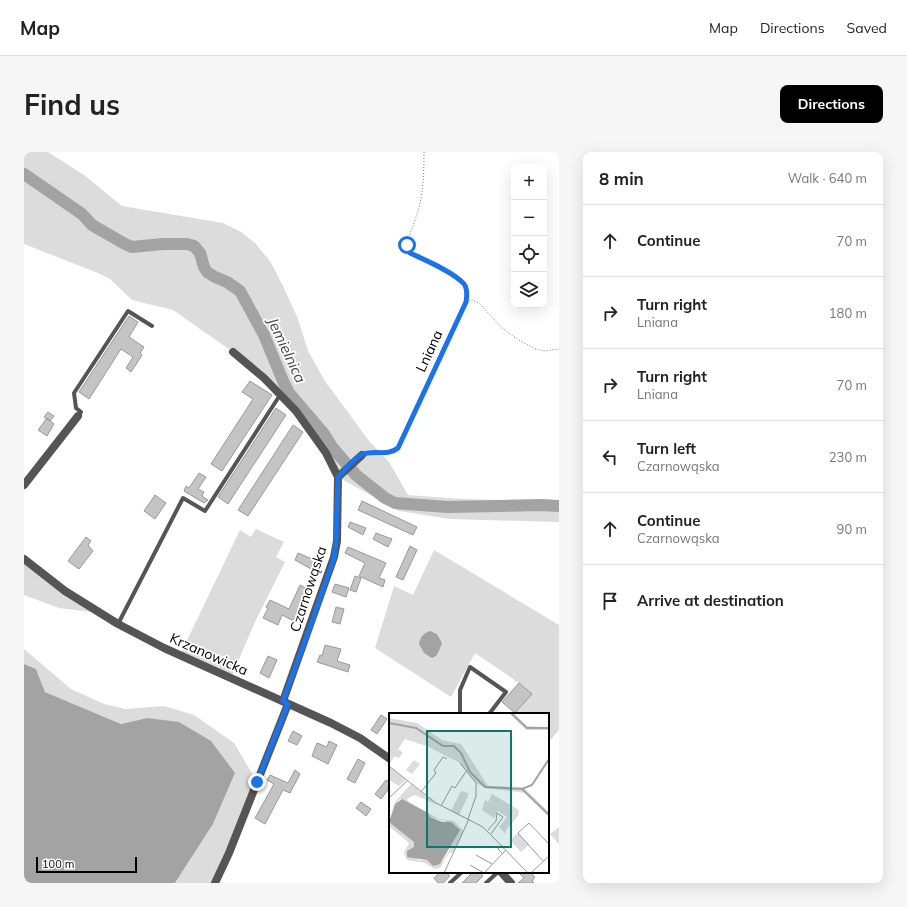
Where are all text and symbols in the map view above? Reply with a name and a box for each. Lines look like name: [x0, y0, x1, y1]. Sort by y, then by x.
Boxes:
text: Map: [20, 16, 60, 40]
text: Map: [709, 19, 738, 37]
text: Directions: [760, 19, 825, 37]
text: Saved: [847, 19, 887, 37]
button: Directions: [780, 85, 883, 123]
text: Find us: [24, 87, 120, 122]
map controls: [511, 164, 547, 308]
button: +: [511, 164, 547, 200]
text: 8 min: [599, 168, 644, 189]
text: Walk · 640 m: [788, 170, 867, 186]
button: −: [511, 200, 547, 236]
icon: ahead: [599, 230, 621, 252]
text: Continue: [637, 231, 700, 250]
text: 70 m: [837, 233, 867, 249]
route start: [398, 236, 416, 254]
button: locate: [511, 236, 547, 272]
button: layers: [511, 272, 547, 308]
text: Turn right: [637, 295, 707, 314]
icon: right: [599, 302, 621, 324]
text: 180 m: [829, 305, 867, 321]
water label: Jemielnica: [263, 312, 310, 386]
text: Lniana: [637, 314, 678, 330]
street label: Lniana: [412, 327, 446, 375]
text: Turn right: [637, 367, 707, 386]
icon: right: [599, 374, 621, 396]
text: 70 m: [837, 377, 867, 393]
text: Lniana: [637, 386, 678, 402]
text: Turn left: [637, 439, 696, 458]
icon: left: [599, 446, 621, 468]
text: 230 m: [829, 449, 867, 465]
text: Czarnowąska: [637, 458, 720, 474]
text: Continue: [637, 511, 700, 530]
icon: ahead: [599, 518, 621, 540]
text: 90 m: [837, 521, 867, 537]
text: Czarnowąska: [637, 530, 720, 546]
street label: Czarnowąska: [286, 544, 330, 634]
icon: arrive: [599, 590, 621, 612]
text: Arrive at destination: [637, 591, 784, 610]
street label: Krzanowicka: [167, 629, 251, 679]
inset map: [389, 713, 549, 873]
route end: [248, 773, 266, 791]
scale bar: [36, 855, 137, 874]
text: 100 m: [42, 857, 74, 871]

